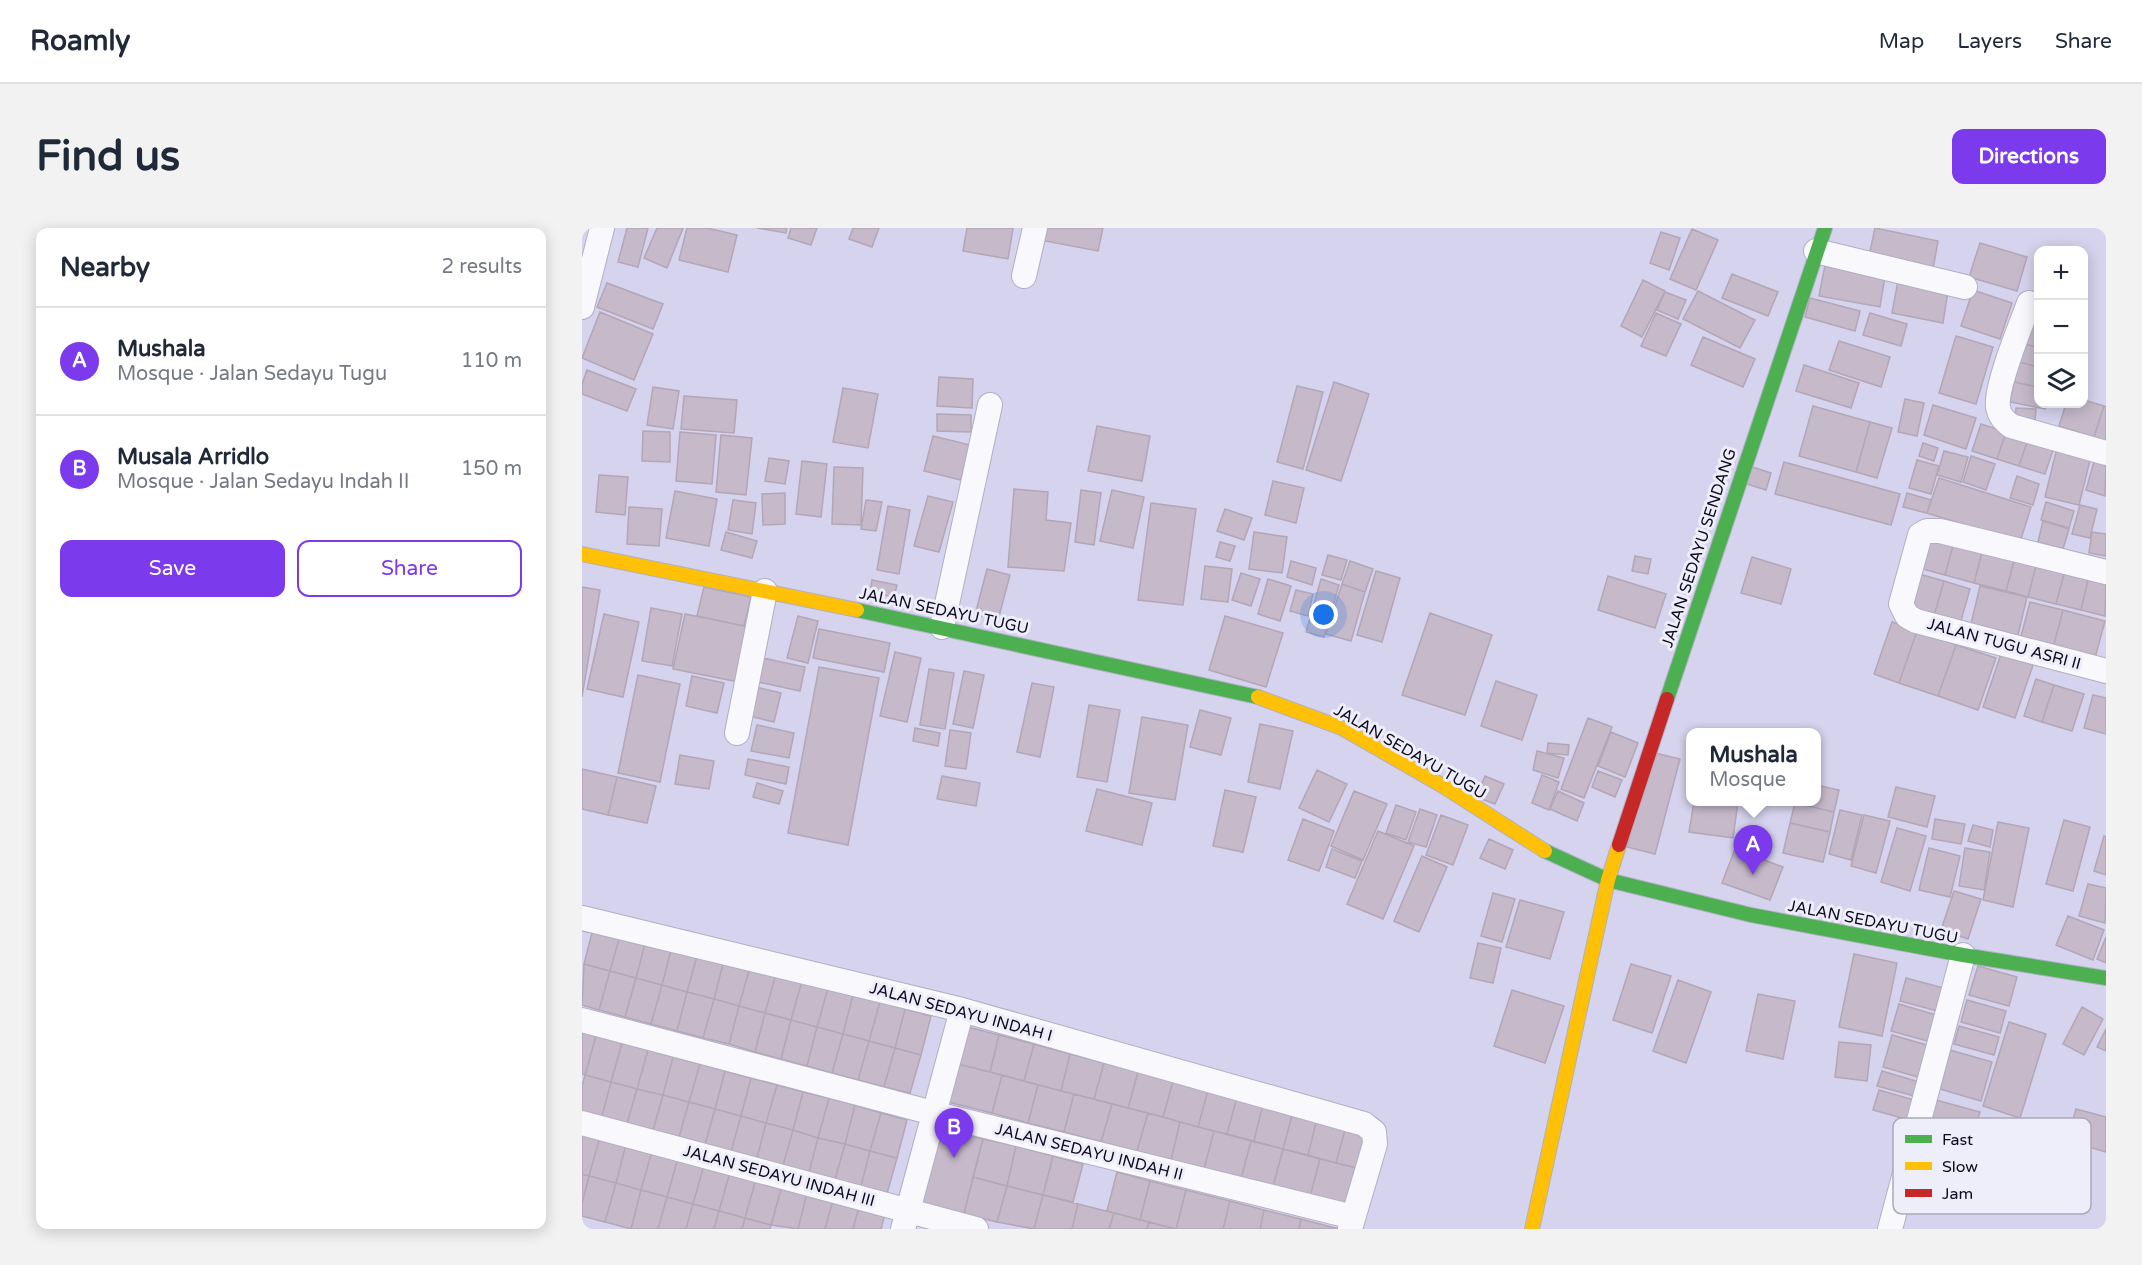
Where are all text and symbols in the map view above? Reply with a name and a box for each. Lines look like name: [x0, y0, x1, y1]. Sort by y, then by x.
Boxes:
text: Roamly: [30, 24, 130, 58]
text: Map: [1879, 29, 1924, 54]
text: Layers: [1957, 29, 2022, 54]
text: Share: [2055, 29, 2112, 54]
button: Directions: [1952, 129, 2106, 184]
text: Find us: [36, 131, 180, 182]
map controls: [2034, 246, 2088, 408]
button: +: [2034, 246, 2088, 300]
text: Nearby: [60, 252, 150, 283]
text: 2 results: [442, 255, 522, 279]
button: −: [2034, 300, 2088, 354]
text: Mushala: [117, 336, 206, 362]
text: A: [72, 349, 87, 373]
text: 110 m: [461, 349, 522, 373]
button: layers: [2034, 354, 2088, 408]
text: Mosque · Jalan Sedayu Tugu: [117, 362, 387, 386]
text: Musala Arridlo: [117, 444, 269, 470]
street label: JALAN SEDAYU SENDANG: [1657, 446, 1741, 650]
text: B: [73, 457, 86, 481]
text: 150 m: [461, 457, 522, 481]
text: Mosque · Jalan Sedayu Indah II: [117, 470, 409, 494]
button: Save: [60, 540, 285, 597]
button: Share: [297, 540, 522, 597]
street label: JALAN SEDAYU TUGU: [857, 583, 1031, 639]
your location: [1309, 600, 1338, 629]
street label: JALAN TUGU ASRI II: [1925, 614, 2083, 674]
street label: JALAN SEDAYU TUGU: [1330, 700, 1490, 804]
popup: [1686, 728, 1821, 806]
text: Mushala: [1709, 742, 1798, 768]
text: Mosque: [1709, 768, 1786, 792]
pin: A: [1734, 826, 1772, 875]
street label: JALAN SEDAYU TUGU: [1786, 896, 1960, 948]
street label: JALAN SEDAYU INDAH I: [867, 978, 1055, 1046]
pin: B: [934, 1108, 974, 1158]
legend: [1893, 1118, 2091, 1214]
street label: JALAN SEDAYU INDAH II: [993, 1119, 1185, 1185]
text: Fast: [1942, 1130, 1973, 1150]
street label: JALAN SEDAYU INDAH III: [681, 1141, 877, 1211]
text: Slow: [1942, 1157, 1978, 1177]
text: Jam: [1942, 1184, 1973, 1204]

